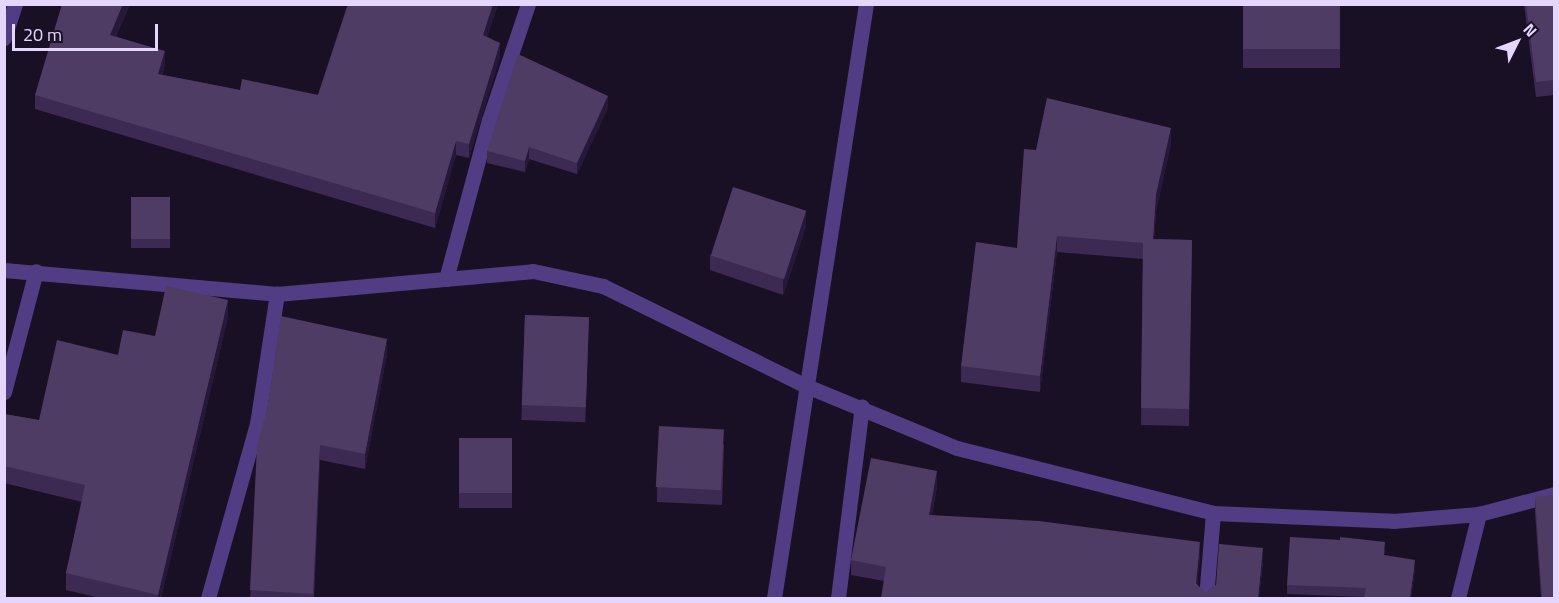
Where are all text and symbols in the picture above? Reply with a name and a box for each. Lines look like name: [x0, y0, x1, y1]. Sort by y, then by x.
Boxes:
scale bar: [15, 12, 160, 50]
north arrow: [1487, 12, 1547, 72]
text: N: [1518, 18, 1543, 42]
text: 20 m: [23, 21, 62, 48]

